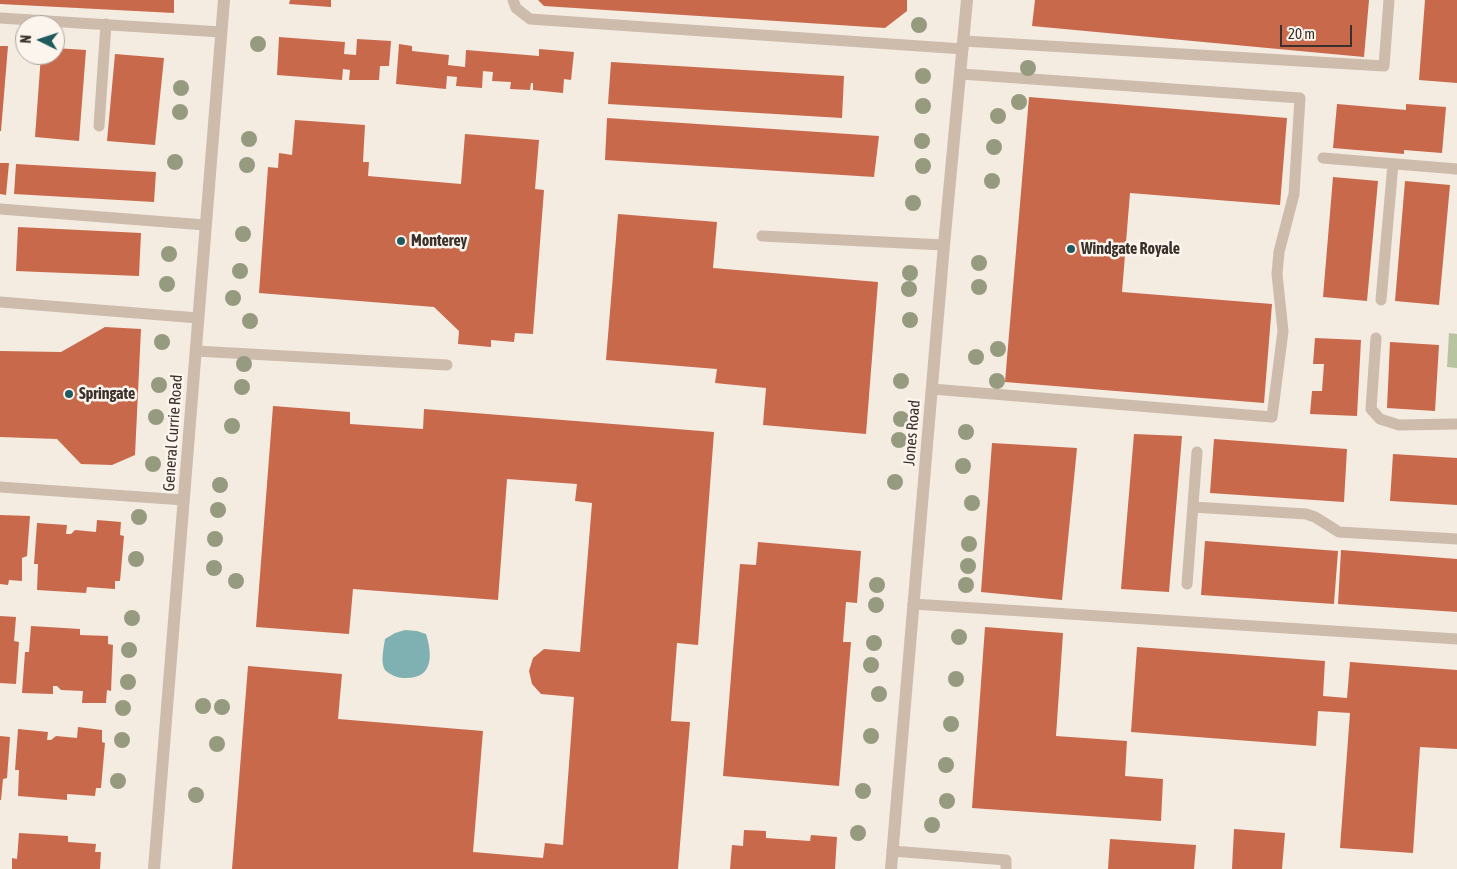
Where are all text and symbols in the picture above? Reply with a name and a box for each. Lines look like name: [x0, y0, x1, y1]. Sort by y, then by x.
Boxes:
north arrow: [15, 15, 65, 65]
scale bar: [1282, 15, 1354, 47]
text: 20 m: [1288, 25, 1315, 42]
text: N: [18, 34, 34, 44]
place label: Monterey: [411, 231, 467, 251]
marker: Monterey: [395, 235, 407, 247]
place label: Windgate Royale: [1081, 239, 1180, 259]
marker: Windgate Royale: [1065, 243, 1077, 255]
street label: General Currie Road: [159, 374, 187, 492]
place label: Springate: [79, 384, 135, 404]
marker: Springate: [63, 388, 75, 400]
street label: Jones Road: [900, 399, 924, 467]

